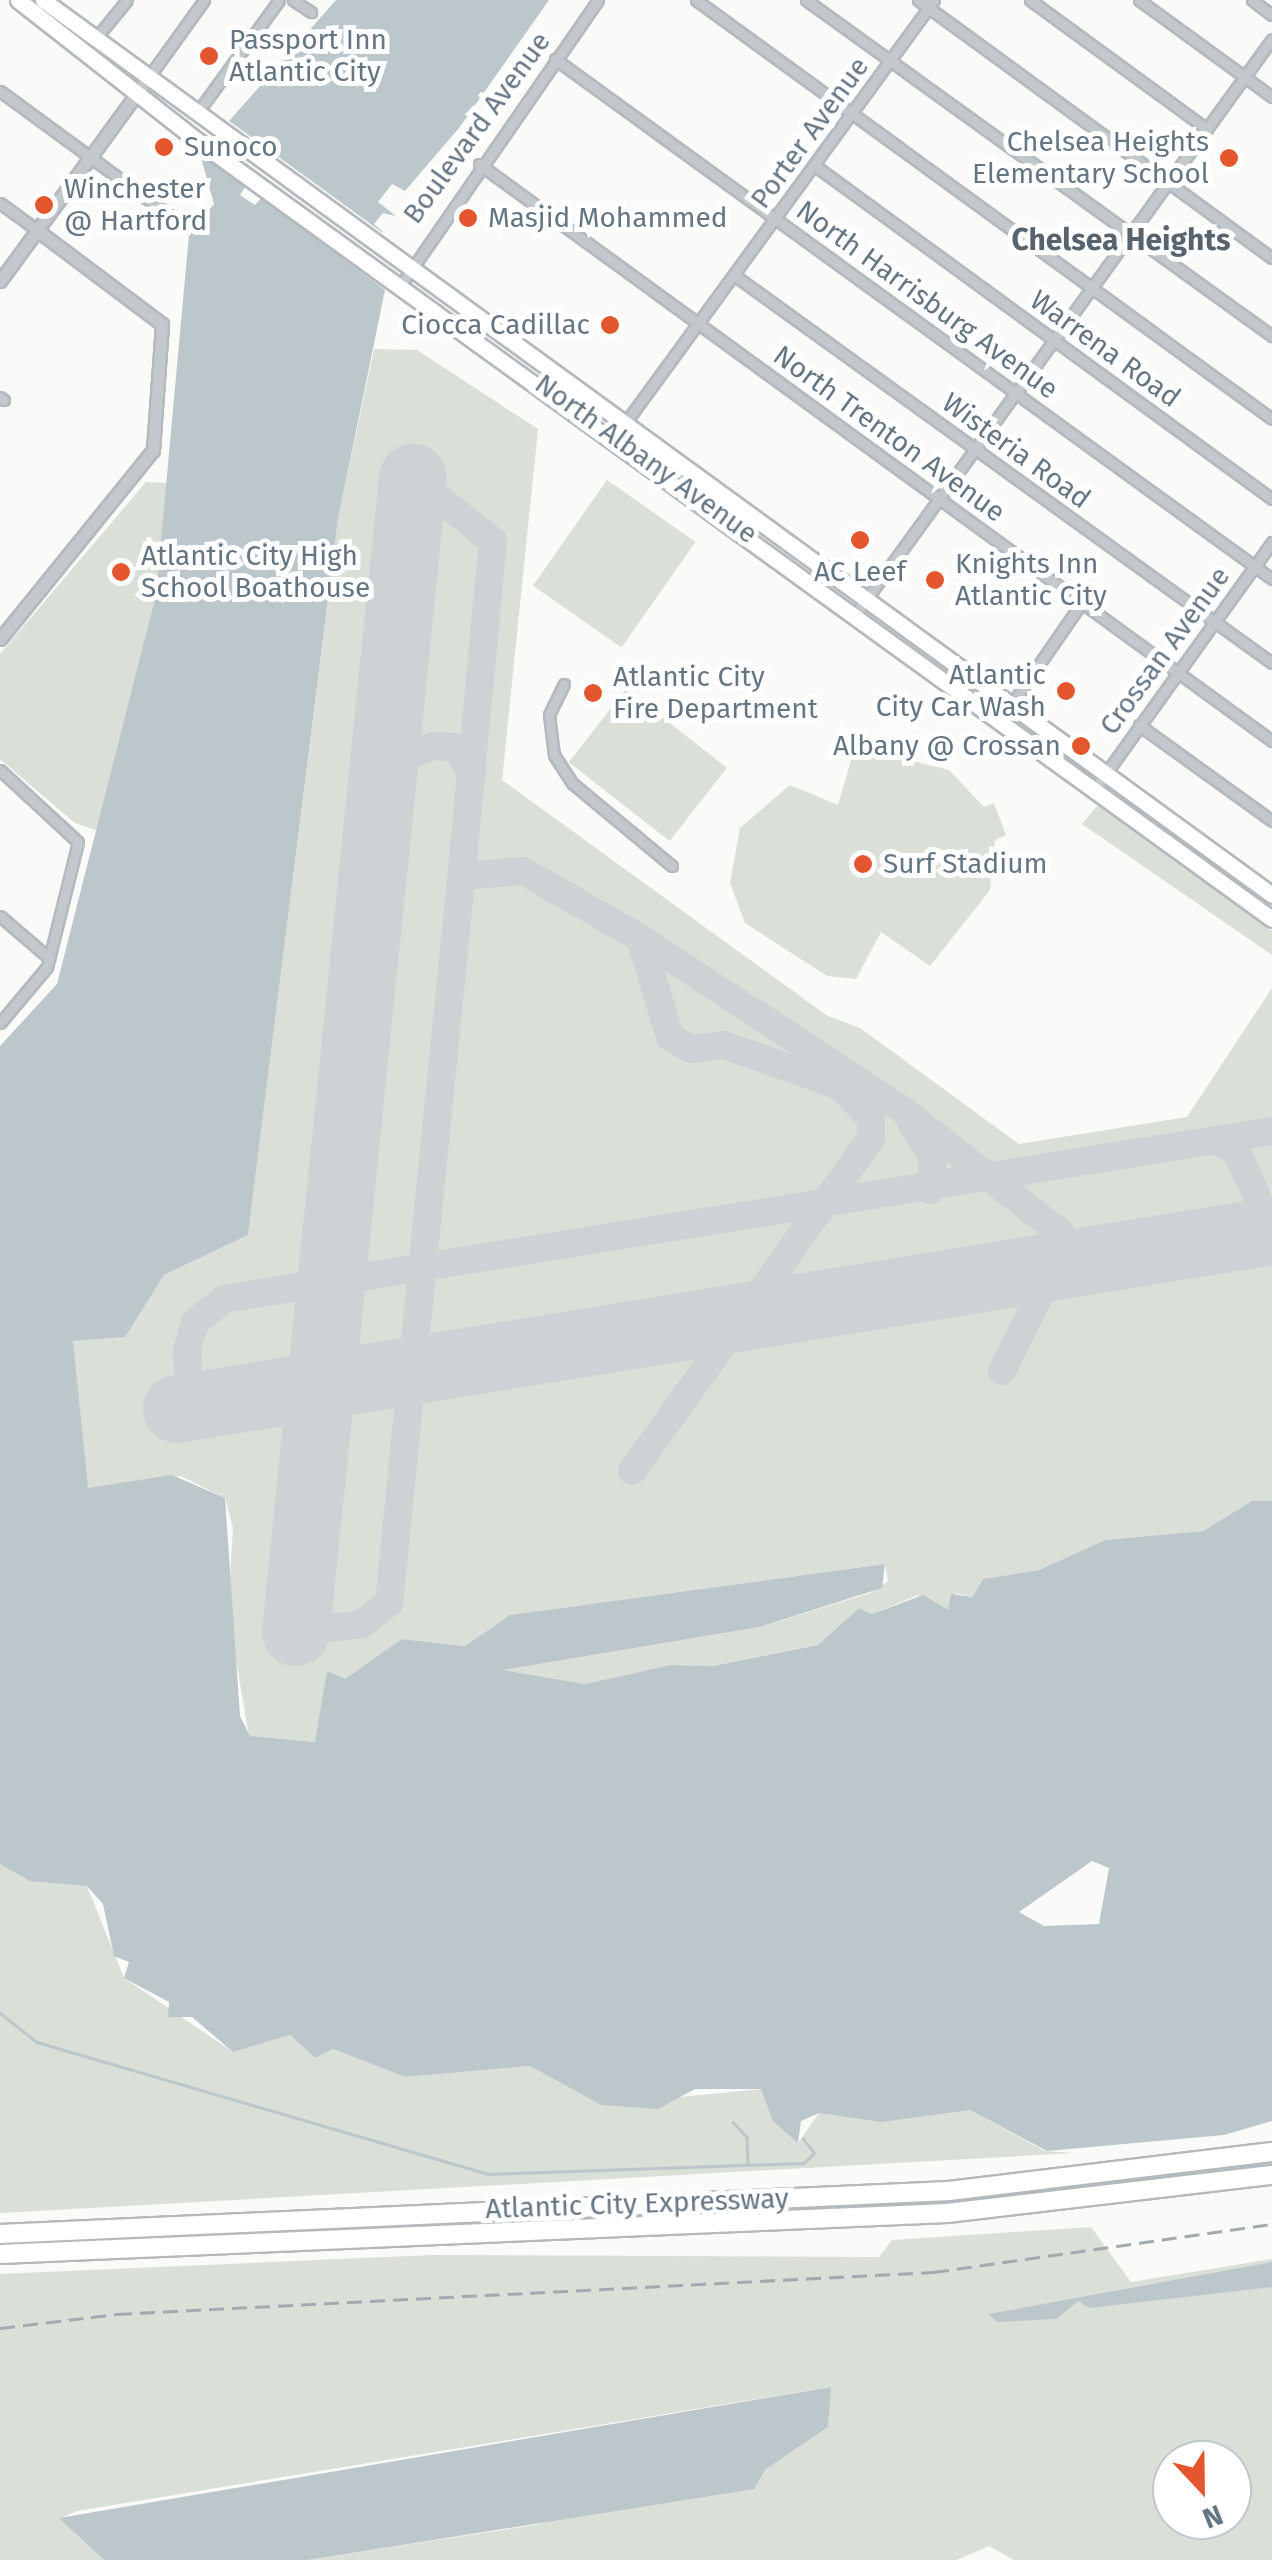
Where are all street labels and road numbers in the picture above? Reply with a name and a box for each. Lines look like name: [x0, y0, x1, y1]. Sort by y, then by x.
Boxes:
street label: Boulevard Avenue: [396, 26, 558, 230]
street label: Porter Avenue: [744, 51, 876, 215]
street label: North Harrisburg Avenue: [790, 194, 1064, 406]
street label: Warrena Road: [1023, 283, 1187, 415]
street label: North Trenton Avenue: [767, 339, 1011, 529]
street label: North Albany Avenue: [528, 367, 764, 551]
street label: Wisteria Road: [935, 386, 1097, 516]
street label: Crossan Avenue: [1093, 561, 1237, 741]
street label: Atlantic City Expressway: [485, 2182, 789, 2226]

